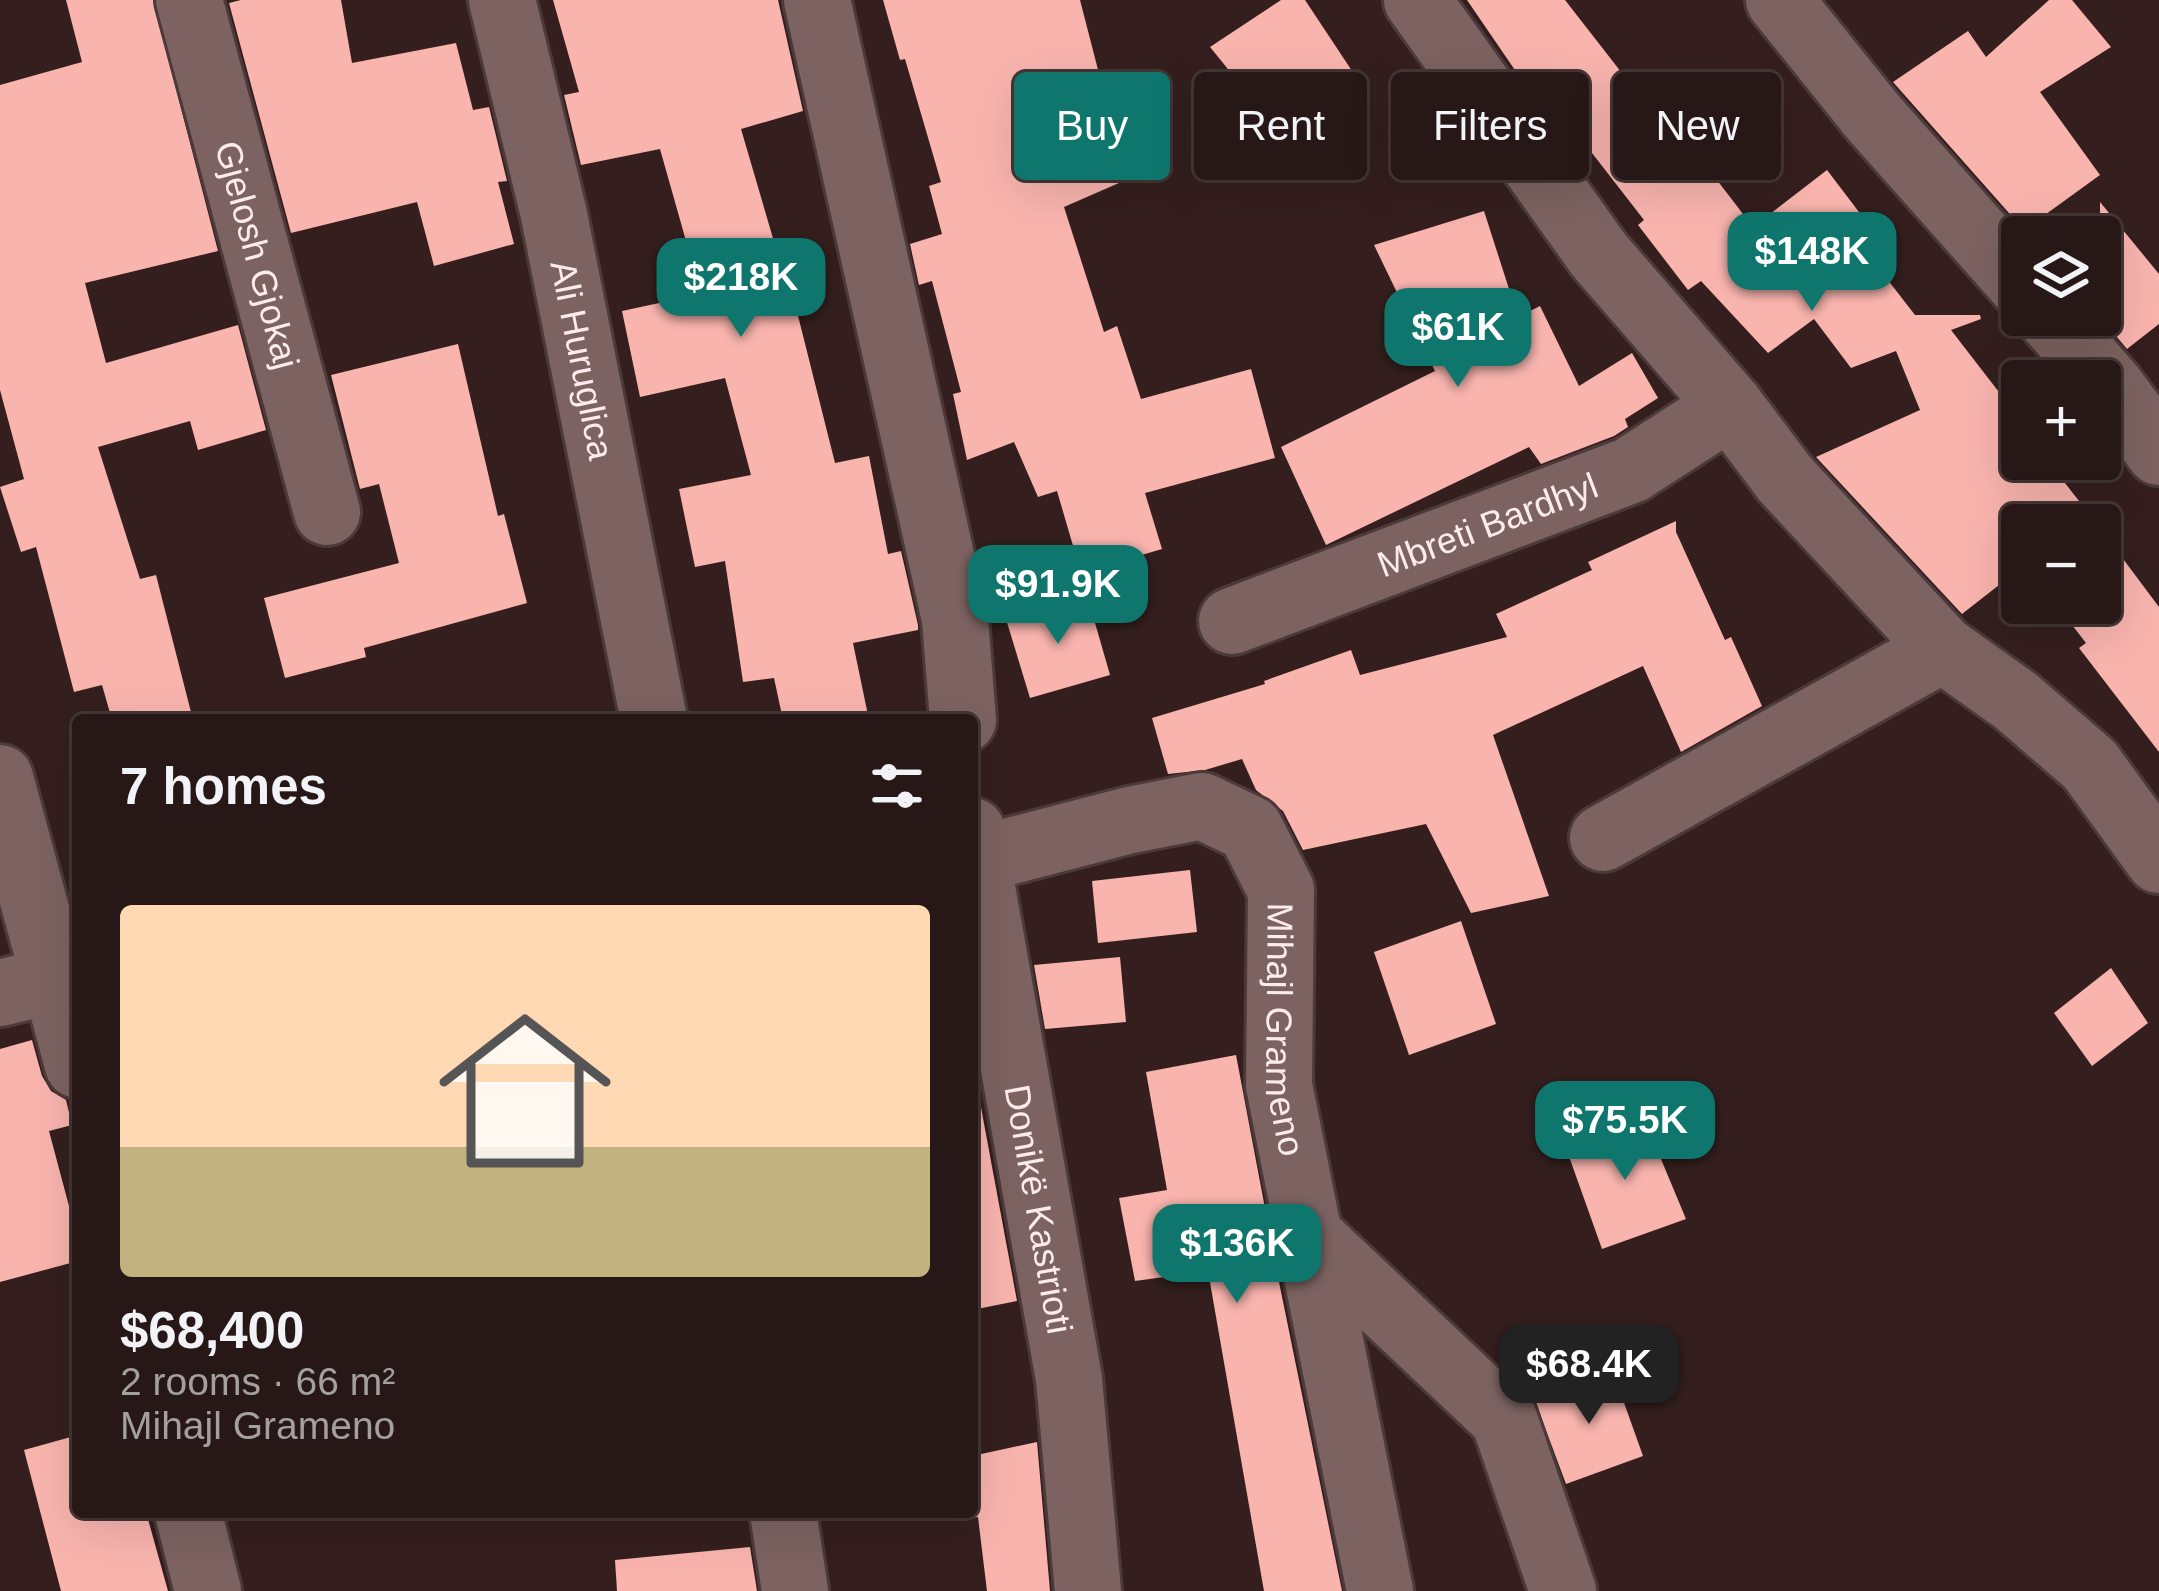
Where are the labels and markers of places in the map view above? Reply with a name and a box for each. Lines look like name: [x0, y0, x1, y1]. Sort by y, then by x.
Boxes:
pin: $148K: [1728, 212, 1896, 314]
pin: $218K: [657, 238, 825, 340]
pin: $61K: [1387, 288, 1529, 390]
pin: $91.9K: [960, 545, 1156, 647]
pin: $75.5K: [1527, 1081, 1723, 1183]
pin: $136K: [1153, 1204, 1321, 1306]
pin: $68.4K: [1491, 1325, 1687, 1427]

